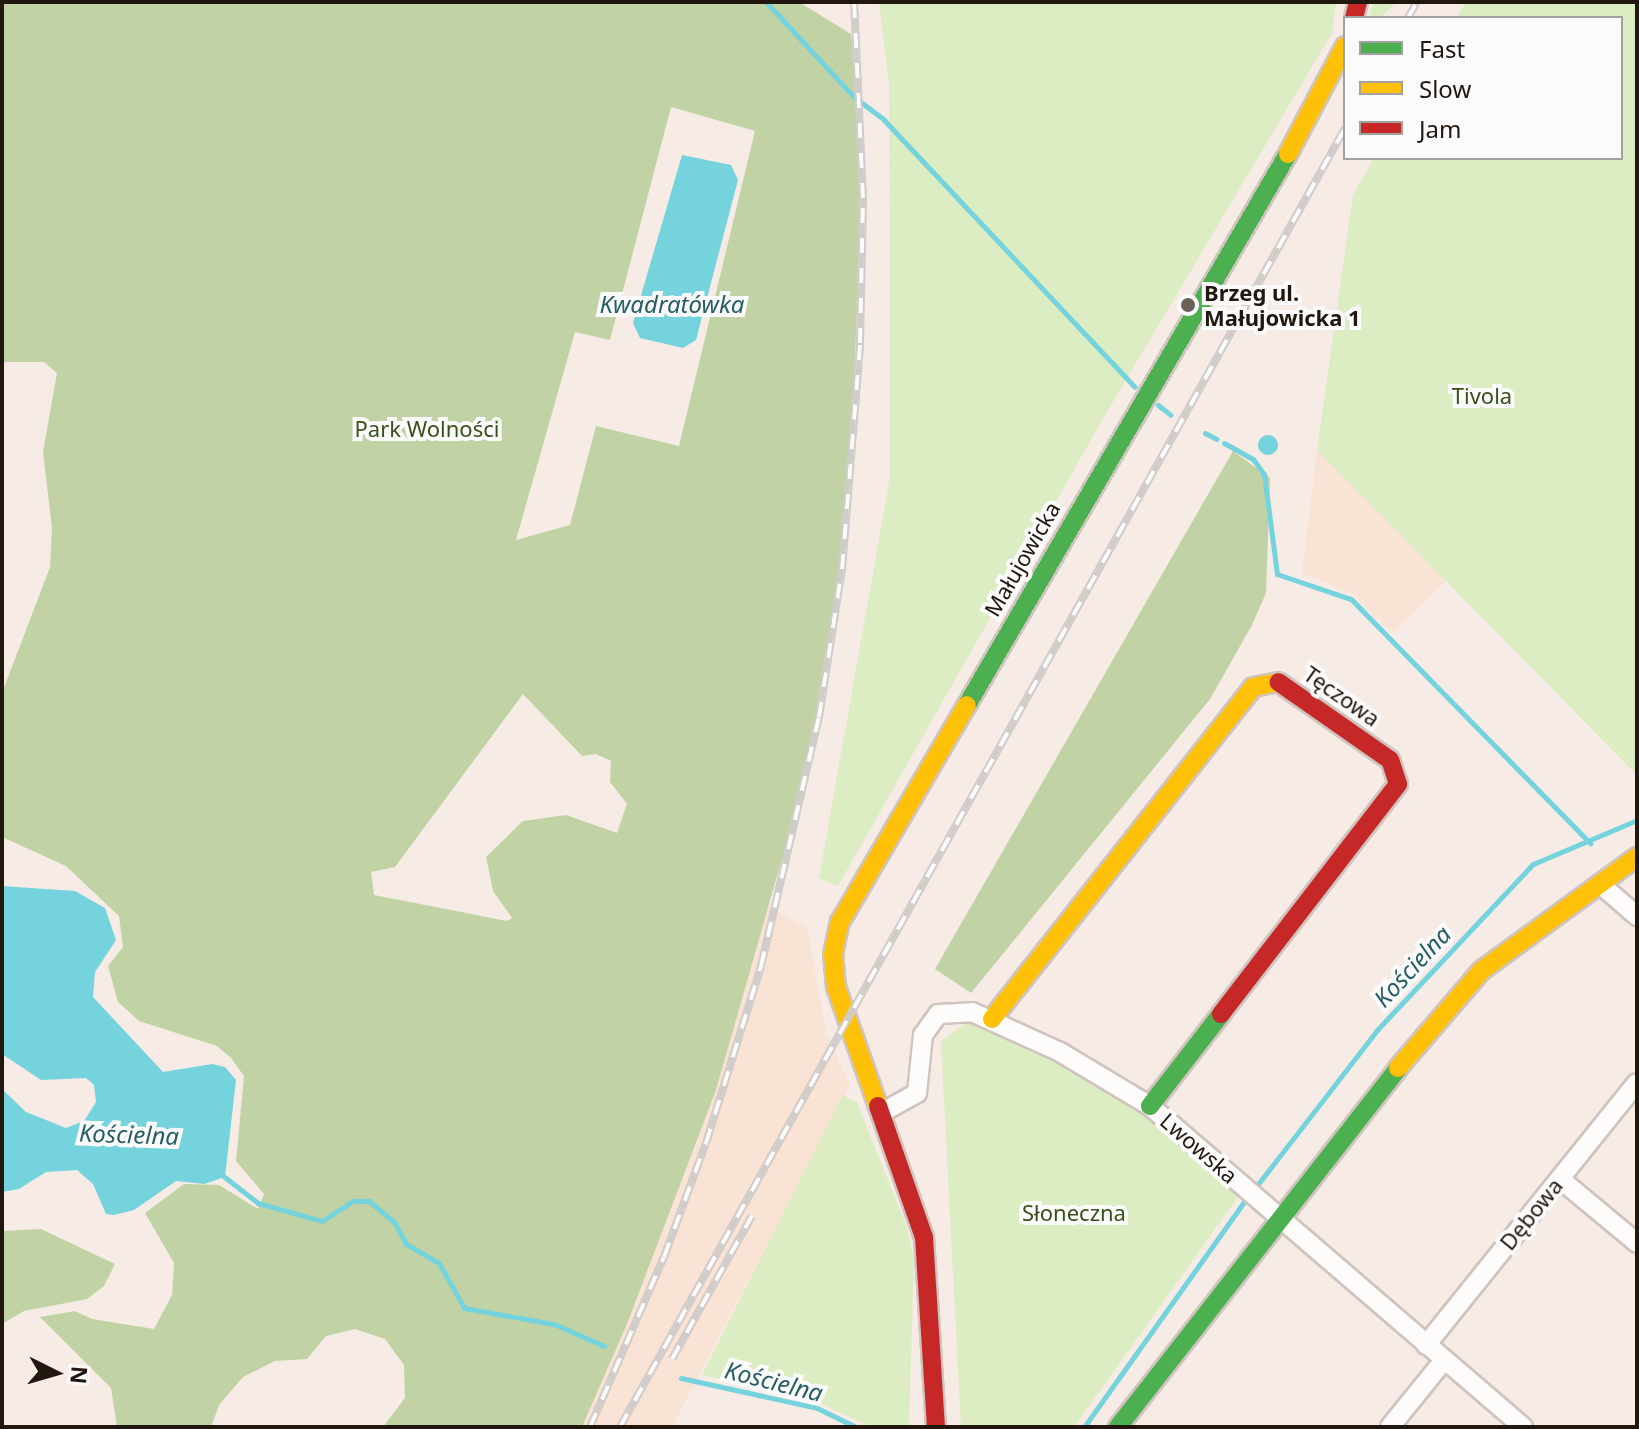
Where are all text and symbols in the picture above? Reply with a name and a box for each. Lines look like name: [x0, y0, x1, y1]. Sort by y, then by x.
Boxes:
legend: [1343, 16, 1623, 160]
text: Fast: [1419, 32, 1465, 65]
text: Slow: [1419, 72, 1471, 105]
text: Jam: [1419, 112, 1461, 145]
place label: Brzeg ul. Małujowicka 1: [1204, 279, 1361, 330]
water label: Kwadratówka: [600, 290, 744, 318]
marker: Brzeg ul. Małujowicka 1: [1179, 296, 1197, 314]
park label: Tivola: [1452, 383, 1512, 409]
park label: Park Wolności: [355, 416, 499, 442]
street label: Małujowicka: [979, 497, 1065, 621]
street label: Tęczowa: [1299, 660, 1385, 732]
water label: Kościelna: [1367, 920, 1457, 1012]
street label: Lwowska: [1155, 1107, 1243, 1189]
water label: Kościelna: [78, 1118, 180, 1150]
street label: Dębowa: [1494, 1173, 1568, 1255]
park label: Słoneczna: [1022, 1200, 1126, 1226]
north arrow: [16, 1333, 96, 1413]
water label: Kościelna: [722, 1355, 826, 1407]
text: N: [64, 1365, 96, 1385]

